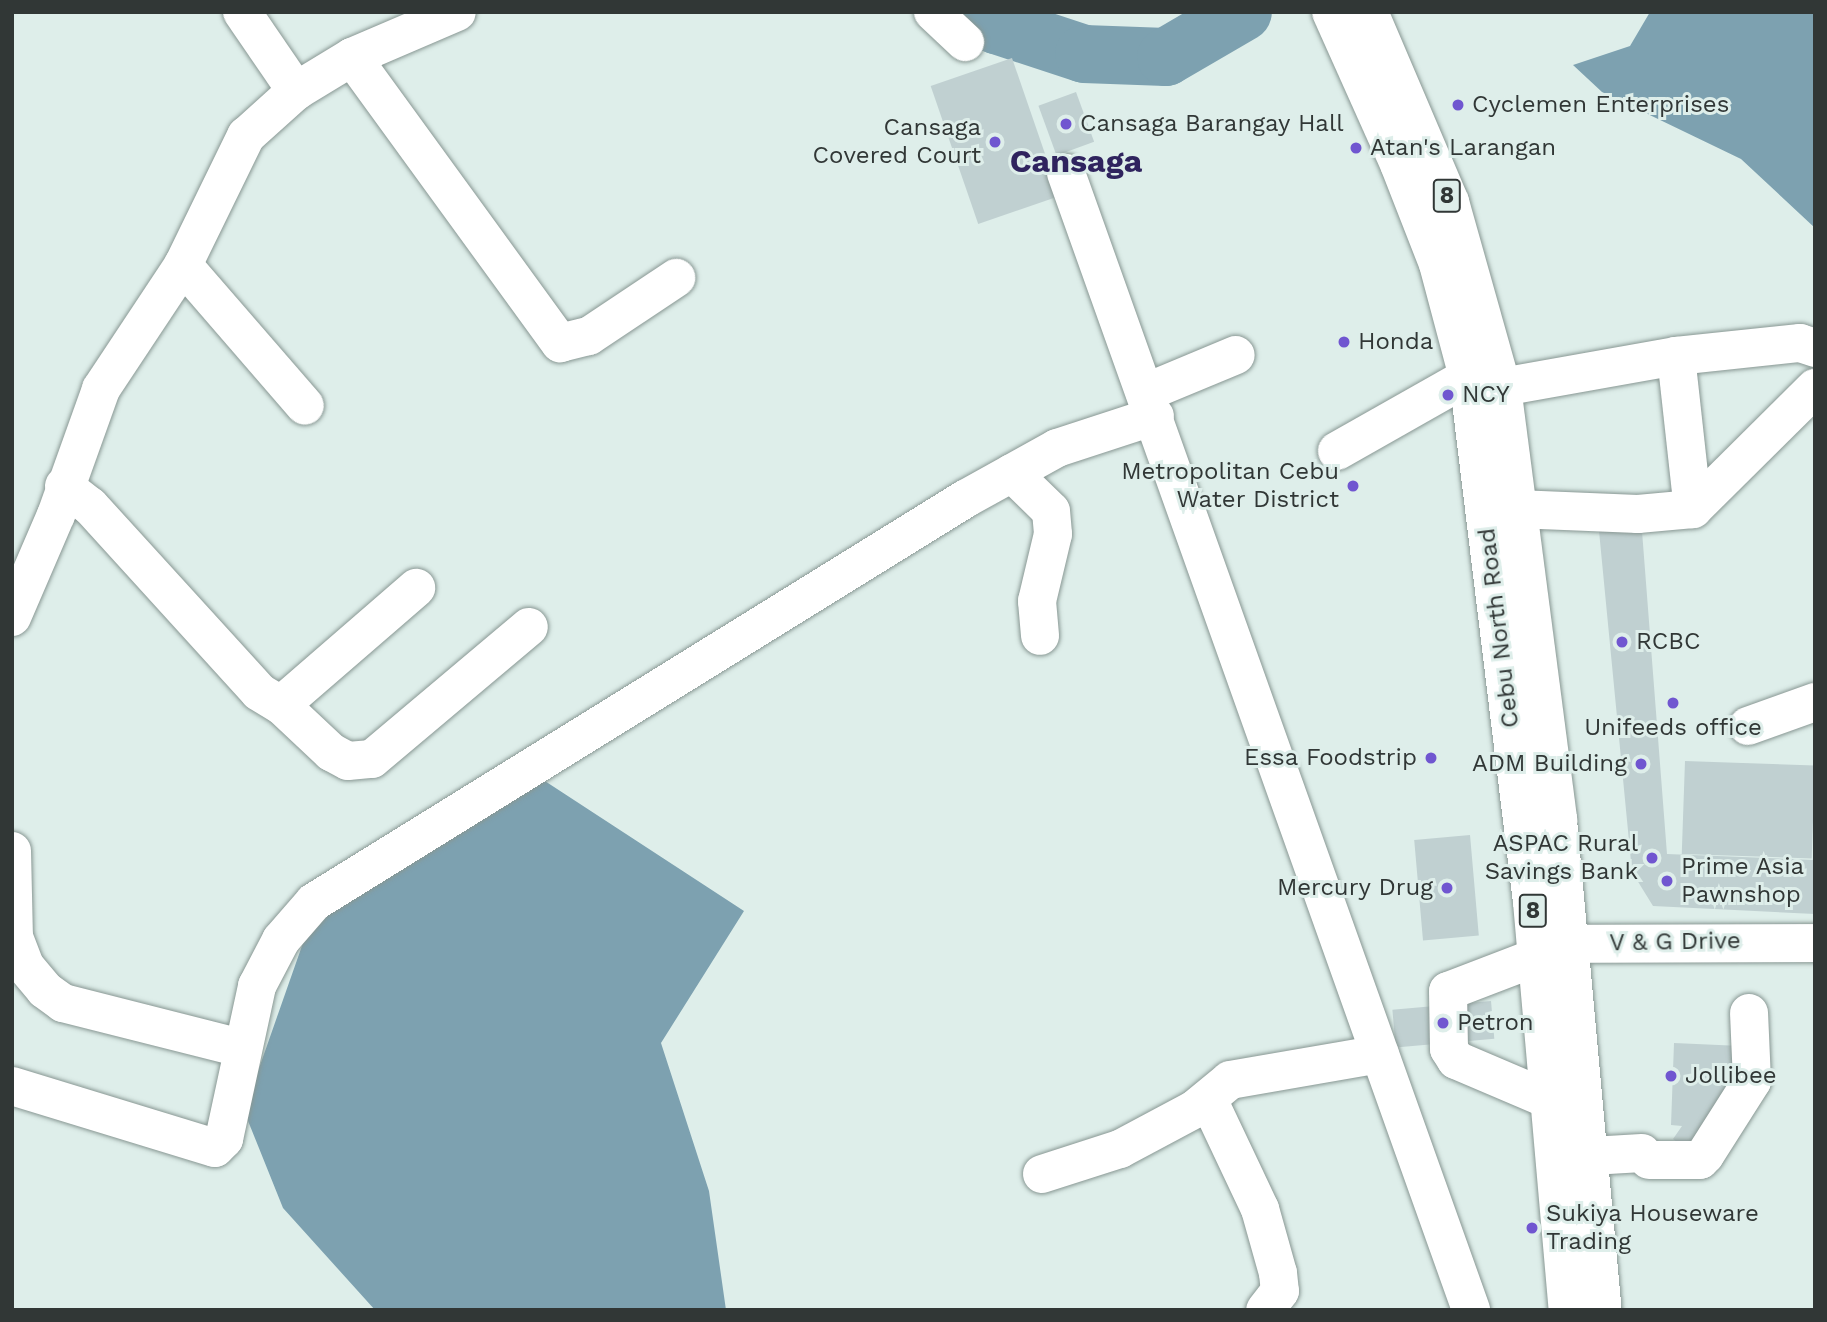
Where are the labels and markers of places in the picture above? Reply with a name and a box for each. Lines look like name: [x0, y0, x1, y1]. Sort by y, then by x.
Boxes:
place label: Cyclemen Enterprises: [1472, 91, 1729, 119]
marker: Cyclemen Enterprises: [1450, 97, 1466, 113]
place label: Cansaga Barangay Hall: [1080, 110, 1345, 138]
place label: Cansaga Covered Court: [813, 114, 981, 170]
marker: Cansaga Barangay Hall: [1058, 116, 1074, 132]
marker: Cansaga Covered Court: [987, 134, 1003, 150]
place label: Atan's Larangan: [1370, 134, 1556, 162]
marker: Atan's Larangan: [1348, 140, 1364, 156]
place label: Honda: [1358, 328, 1433, 356]
marker: Honda: [1336, 334, 1352, 350]
place label: NCY: [1462, 381, 1510, 409]
marker: NCY: [1440, 387, 1456, 403]
place label: Metropolitan Cebu Water District: [1121, 458, 1339, 514]
marker: Metropolitan Cebu Water District: [1345, 478, 1361, 494]
place label: RCBC: [1636, 628, 1700, 656]
marker: RCBC: [1614, 634, 1630, 650]
marker: Unifeeds office: [1665, 695, 1681, 711]
place label: Unifeeds office: [1584, 714, 1762, 742]
place label: Essa Foodstrip: [1244, 744, 1417, 772]
marker: Essa Foodstrip: [1423, 750, 1439, 766]
place label: ADM Building: [1472, 750, 1627, 778]
marker: ADM Building: [1633, 756, 1649, 772]
place label: ASPAC Rural Savings Bank: [1485, 830, 1638, 886]
marker: ASPAC Rural Savings Bank: [1644, 850, 1660, 866]
place label: Prime Asia Pawnshop: [1681, 853, 1805, 909]
marker: Prime Asia Pawnshop: [1659, 873, 1675, 889]
place label: Mercury Drug: [1276, 874, 1433, 902]
marker: Mercury Drug: [1439, 880, 1455, 896]
place label: Petron: [1457, 1009, 1534, 1037]
marker: Petron: [1435, 1015, 1451, 1031]
place label: Jollibee: [1685, 1062, 1777, 1090]
marker: Jollibee: [1663, 1068, 1679, 1084]
place label: Sukiya Houseware Trading: [1546, 1200, 1759, 1256]
marker: Sukiya Houseware Trading: [1524, 1220, 1540, 1236]

